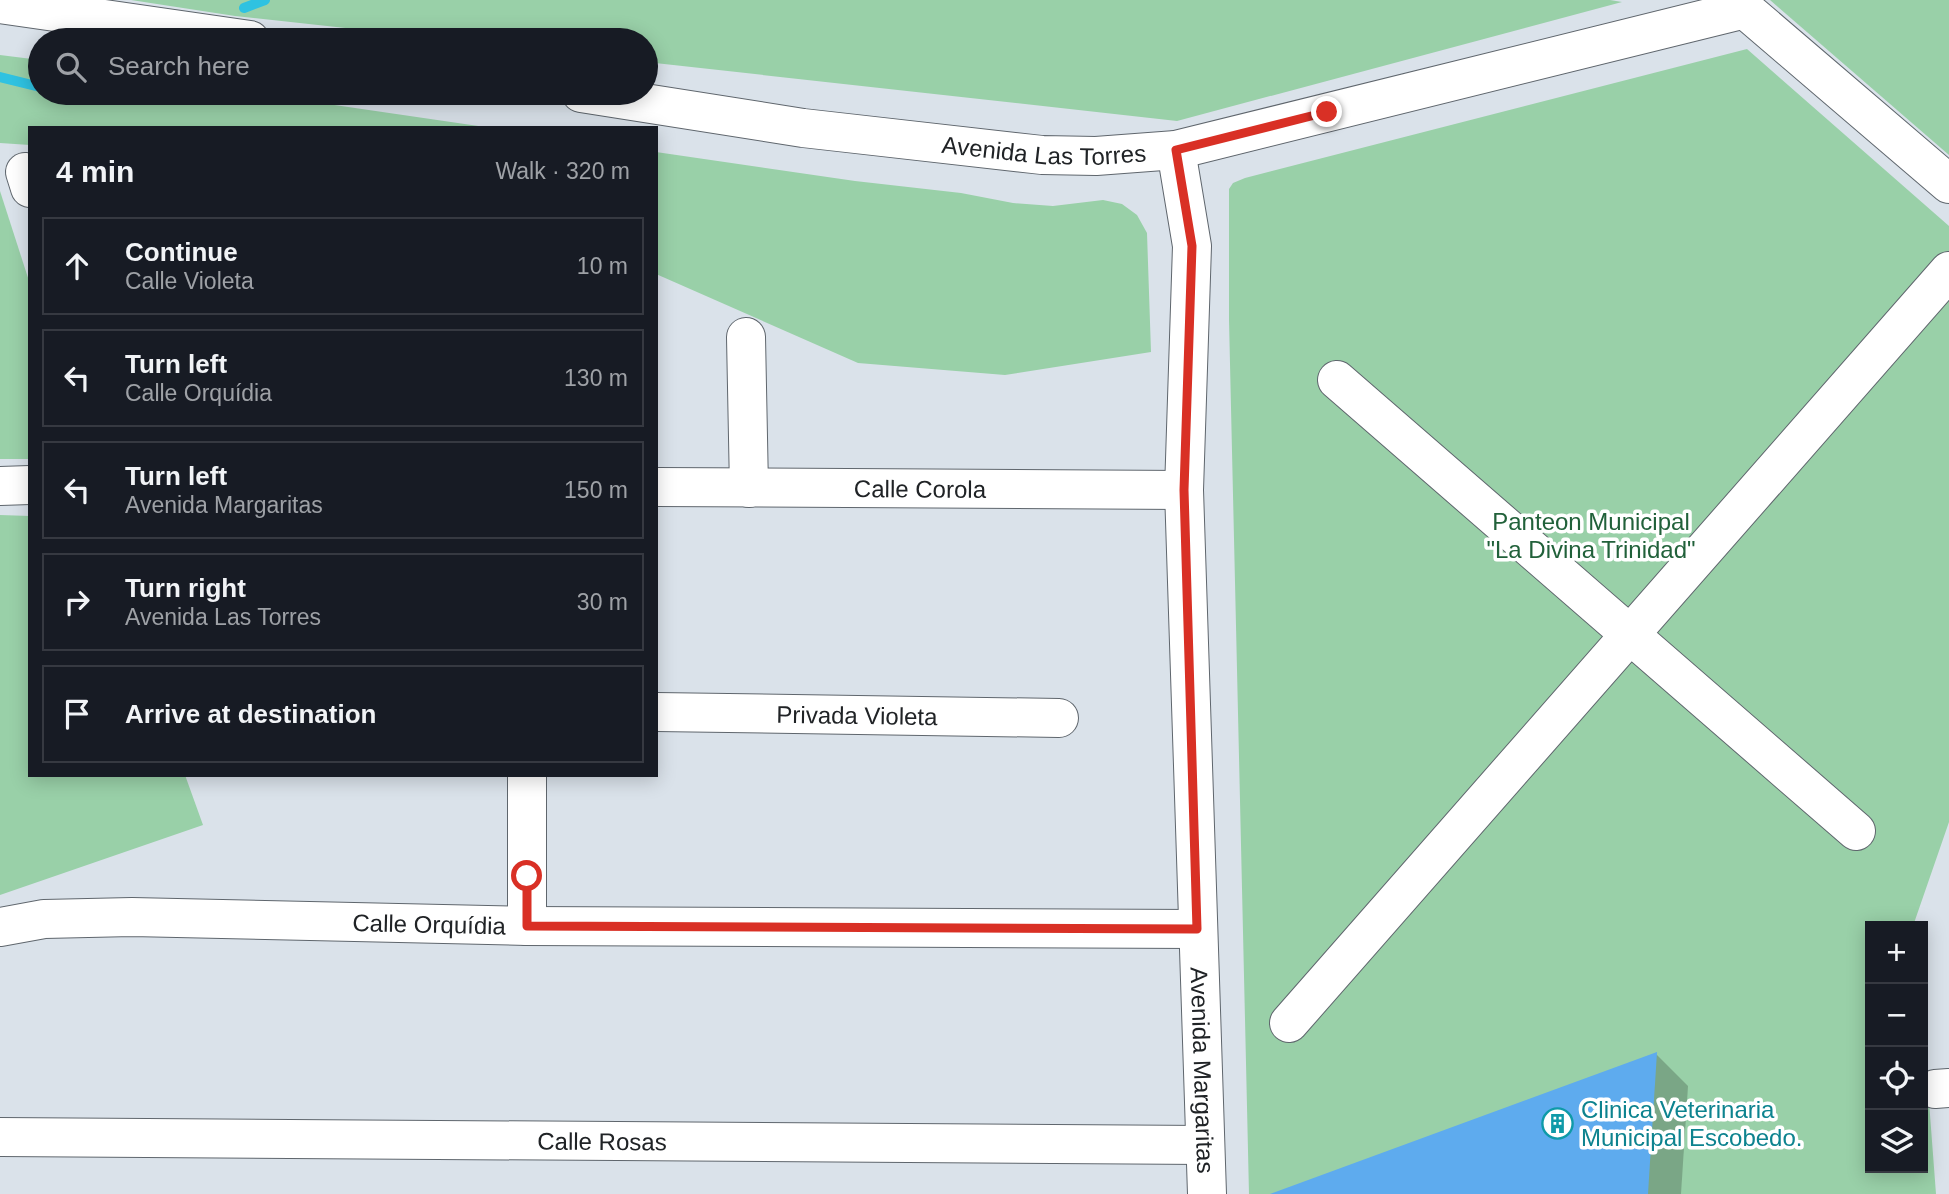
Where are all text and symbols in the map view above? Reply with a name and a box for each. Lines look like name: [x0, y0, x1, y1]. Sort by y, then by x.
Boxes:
search box: [28, 28, 658, 105]
icon: search: [52, 48, 90, 86]
text: Search here: [108, 51, 250, 81]
route end: [1311, 96, 1342, 127]
street label: Avenida Las Torres: [941, 130, 1147, 170]
text: 4 min: [56, 155, 134, 188]
text: Walk · 320 m: [495, 158, 630, 184]
text: Continue: [125, 237, 238, 267]
icon: ahead: [58, 247, 96, 285]
text: 10 m: [577, 253, 628, 279]
text: Calle Violeta: [125, 268, 254, 294]
text: Turn left: [125, 349, 227, 379]
icon: left: [58, 359, 96, 397]
text: 130 m: [564, 365, 628, 391]
text: Calle Orquídia: [125, 380, 272, 406]
text: Turn left: [125, 461, 227, 491]
icon: left: [58, 471, 96, 509]
street label: Calle Corola: [854, 475, 987, 502]
text: 150 m: [564, 477, 628, 503]
text: Avenida Margaritas: [125, 492, 323, 518]
park label: Panteon Municipal "La Divina Trinidad": [1486, 508, 1696, 563]
text: Turn right: [125, 573, 246, 603]
icon: right: [58, 583, 96, 621]
text: 30 m: [577, 589, 628, 615]
text: Avenida Las Torres: [125, 604, 321, 630]
icon: arrive: [58, 695, 96, 733]
text: Arrive at destination: [125, 699, 376, 729]
street label: Privada Violeta: [776, 700, 938, 730]
route start: [511, 860, 542, 891]
street label: Calle Orquídia: [352, 909, 507, 939]
map controls: [1865, 921, 1928, 1173]
button: +: [1865, 921, 1928, 984]
street label: Avenida Margaritas: [1186, 967, 1220, 1174]
button: −: [1865, 984, 1928, 1047]
button: locate: [1865, 1047, 1928, 1110]
place label: Clinica Veterinaria Municipal Escobedo.: [1581, 1096, 1802, 1151]
building icon: Clinica Veterinaria Municipal Escobedo.: [1541, 1106, 1575, 1140]
button: layers: [1865, 1110, 1928, 1173]
street label: Calle Rosas: [537, 1127, 667, 1155]

